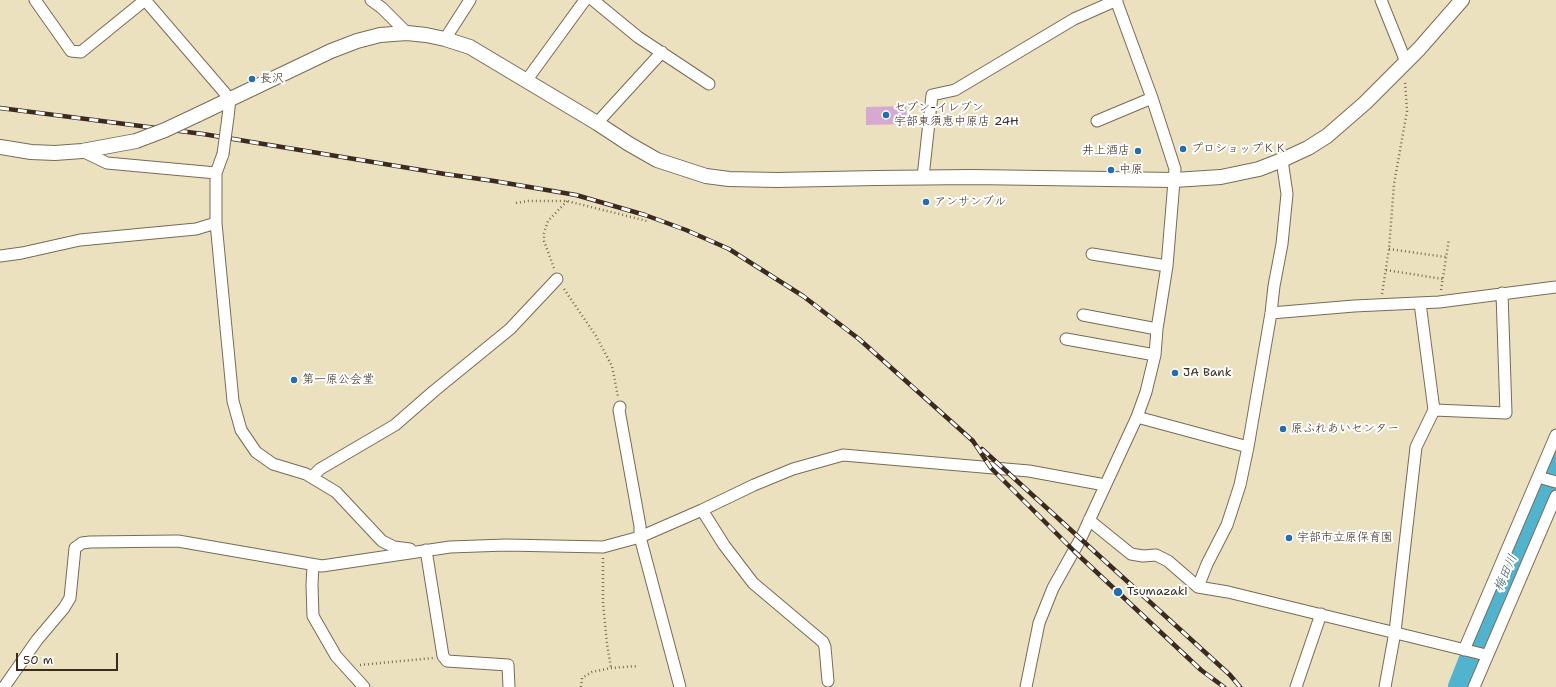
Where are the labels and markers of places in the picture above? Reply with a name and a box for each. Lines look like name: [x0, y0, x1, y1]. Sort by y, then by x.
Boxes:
place label: 長沢: [260, 72, 284, 86]
marker: 長沢: [247, 74, 257, 84]
place label: セブン-イレブン 宇部東須恵中原店 24H: [894, 101, 1019, 129]
marker: セブン-イレブン 宇部東須恵中原店 24H: [881, 110, 891, 120]
place label: プロショップＫＫ: [1191, 142, 1287, 156]
place label: 井上酒店: [1082, 144, 1130, 158]
marker: プロショップＫＫ: [1178, 144, 1188, 154]
marker: 井上酒店: [1133, 146, 1143, 156]
place label: 中原: [1119, 163, 1143, 177]
marker: 中原: [1106, 165, 1116, 175]
place label: アンサンブル: [934, 195, 1006, 209]
marker: アンサンブル: [921, 197, 931, 207]
place label: JA Bank: [1183, 366, 1232, 380]
marker: JA Bank: [1170, 368, 1180, 378]
place label: 第一原公会堂: [302, 373, 374, 387]
marker: 第一原公会堂: [289, 375, 299, 385]
place label: 原ふれあいセンター: [1291, 422, 1399, 436]
marker: 原ふれあいセンター: [1278, 424, 1288, 434]
place label: 宇部市立原保育園: [1297, 531, 1393, 545]
marker: 宇部市立原保育園: [1284, 533, 1294, 543]
place label: Tsumazaki: [1127, 585, 1188, 599]
marker: Tsumazaki: [1112, 586, 1124, 598]

